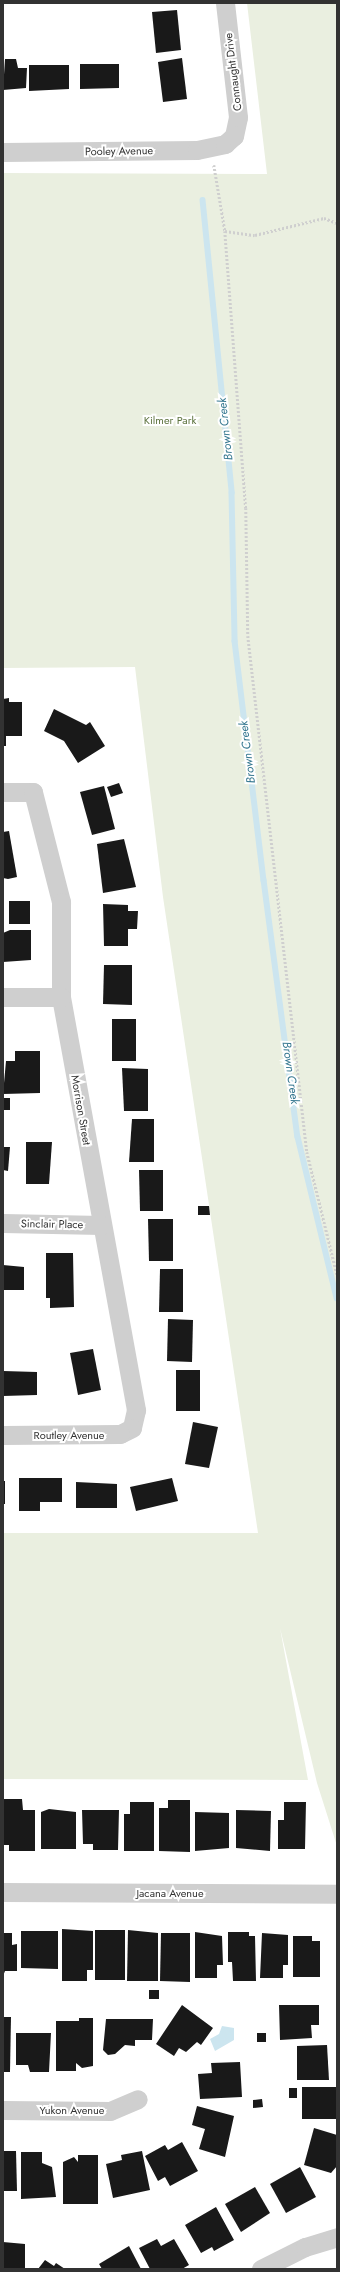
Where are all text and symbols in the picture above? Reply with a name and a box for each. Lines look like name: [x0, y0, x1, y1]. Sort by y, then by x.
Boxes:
street label: Connaught Drive: [222, 32, 244, 112]
street label: Pooley Avenue: [85, 144, 153, 158]
water label: Brown Creek: [216, 397, 236, 461]
park label: Kilmer Park: [144, 413, 196, 427]
water label: Brown Creek: [237, 720, 259, 784]
water label: Brown Creek: [278, 1041, 302, 1105]
street label: Morrison Street: [68, 1074, 94, 1146]
street label: Sinclair Place: [21, 1217, 83, 1231]
street label: Routley Avenue: [33, 1428, 105, 1442]
street label: Jacana Avenue: [136, 1886, 204, 1900]
street label: Yukon Avenue: [39, 2103, 105, 2117]

